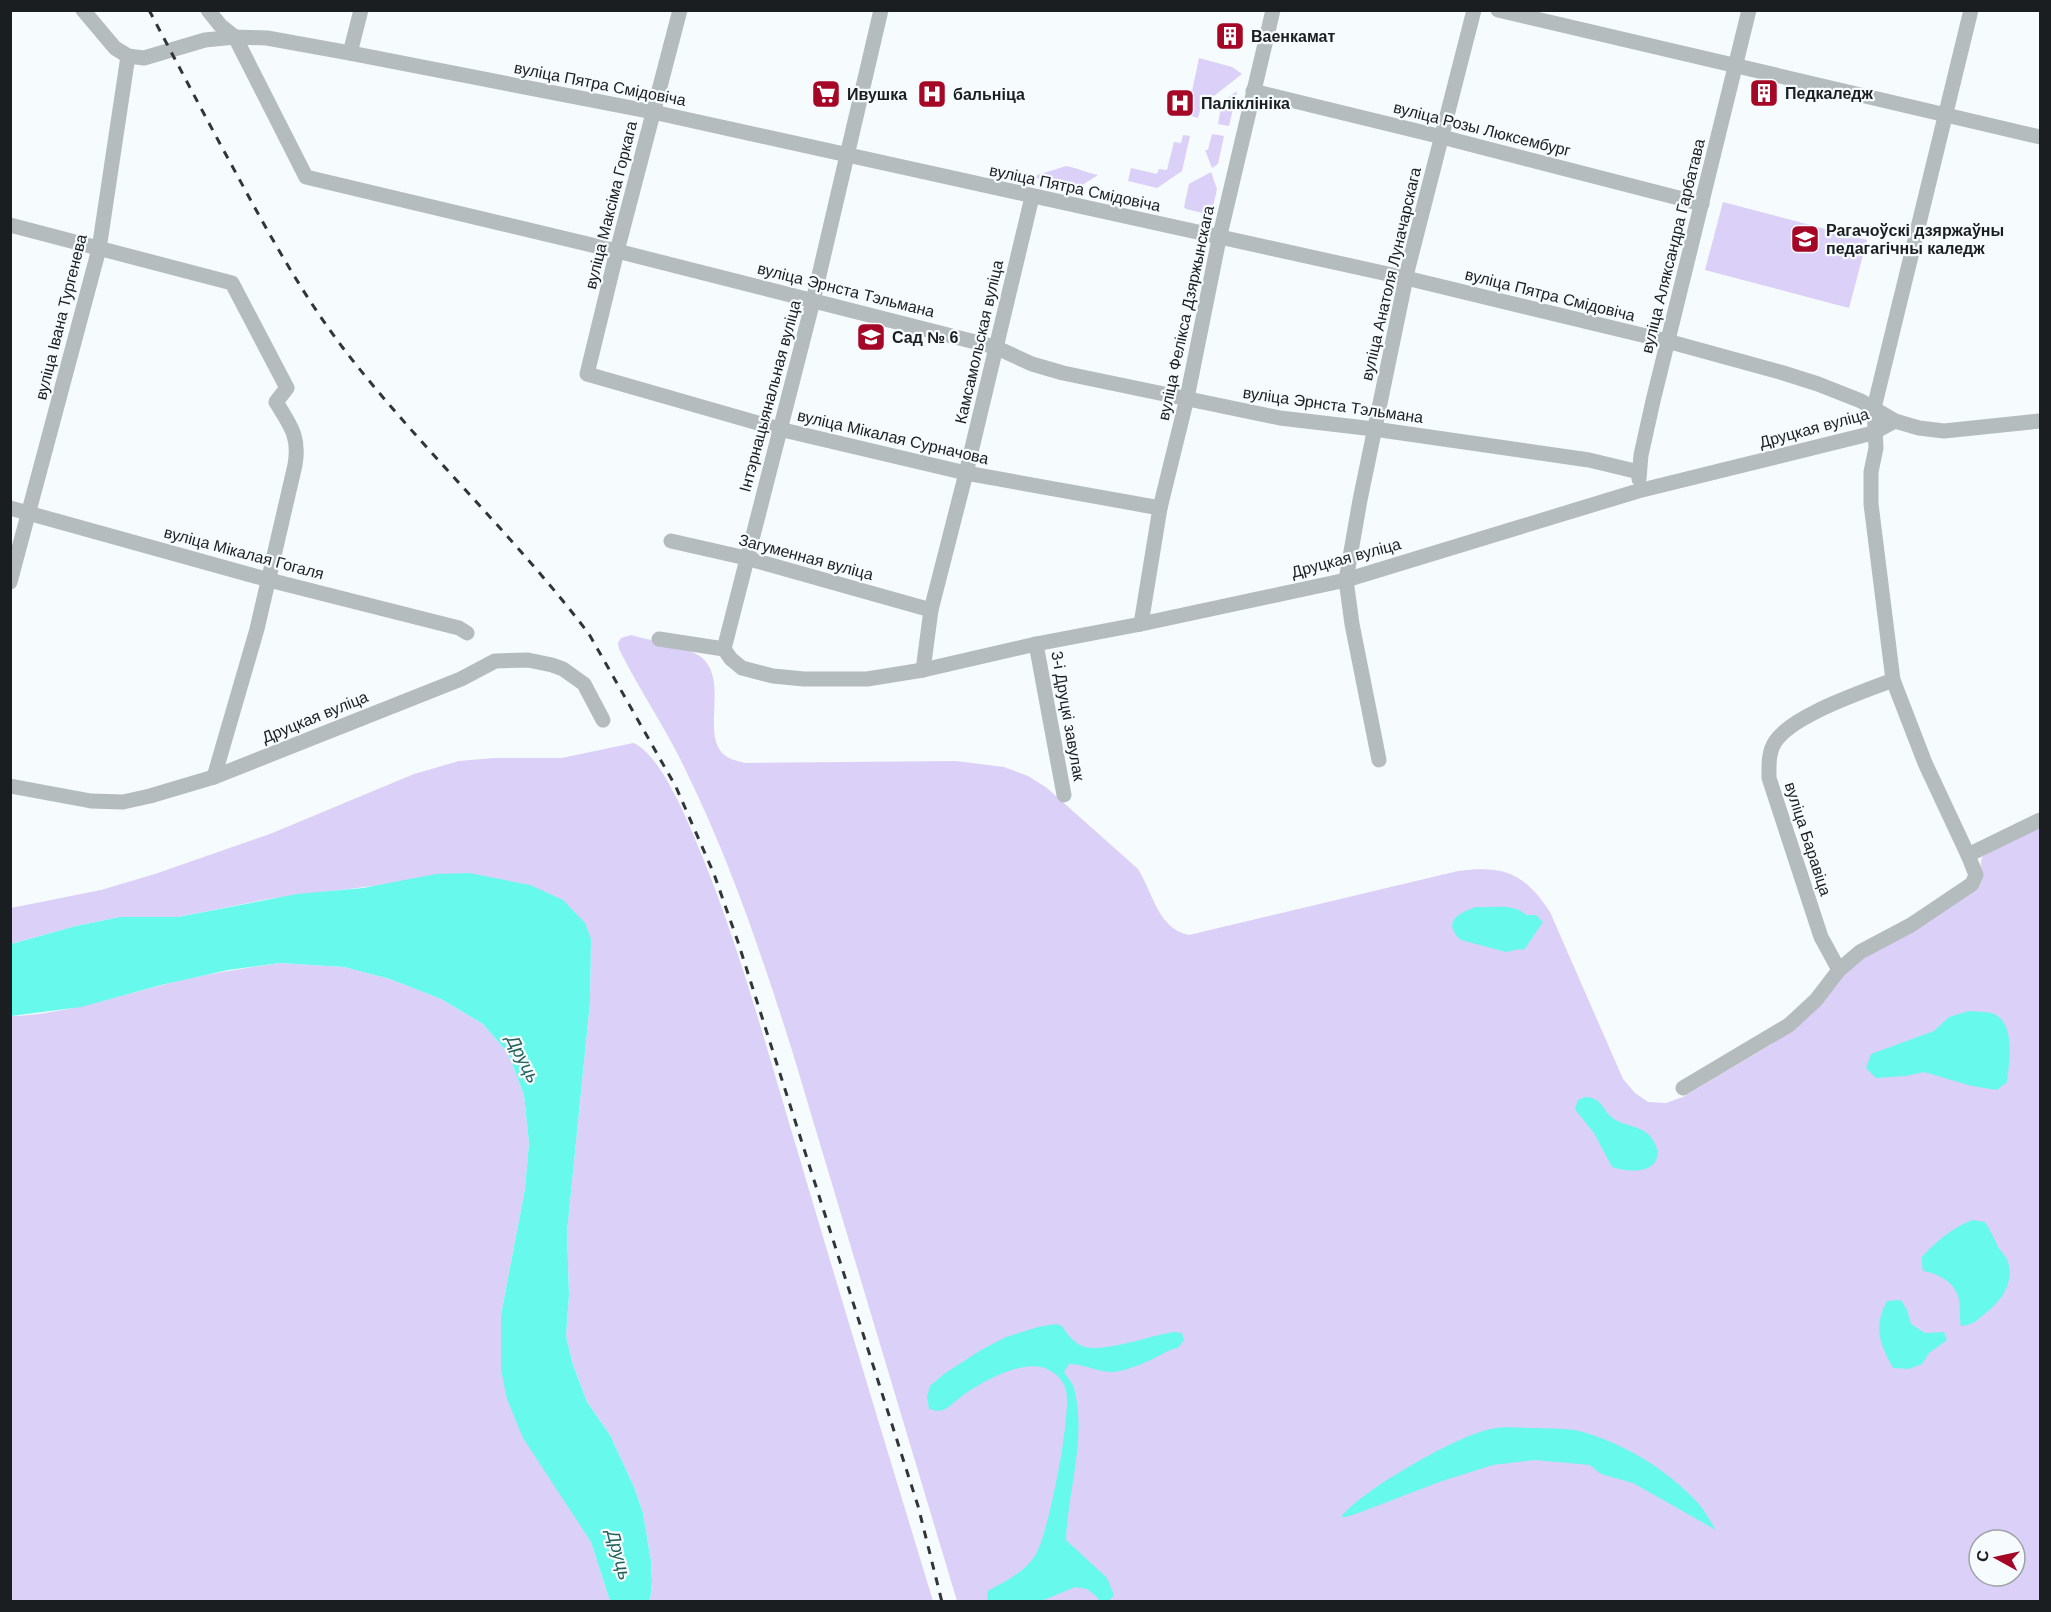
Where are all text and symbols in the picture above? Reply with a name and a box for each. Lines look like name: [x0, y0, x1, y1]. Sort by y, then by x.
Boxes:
building icon: Ваенкамат: [1214, 20, 1246, 52]
place label: Ваенкамат: [1251, 28, 1335, 45]
street label: вуліца Пятра Смідовіча: [513, 59, 687, 109]
building icon: Педкаледж: [1748, 77, 1780, 109]
supermarket icon: Ивушка: [810, 78, 842, 110]
hospital icon: бальніца: [916, 78, 948, 110]
place label: Педкаледж: [1785, 85, 1873, 102]
place label: Ивушка: [847, 86, 907, 103]
place label: бальніца: [953, 86, 1025, 103]
hospital icon: Паліклініка: [1164, 87, 1196, 119]
place label: Паліклініка: [1201, 95, 1290, 112]
street label: вуліца Розы Люксембург: [1392, 99, 1572, 159]
street label: вуліца Максіма Горкага: [582, 119, 640, 291]
street label: вуліца Аляксандра Гарбатава: [1638, 137, 1708, 355]
street label: вуліца Пятра Смідовіча: [988, 162, 1162, 214]
street label: вуліца Анатоля Луначарскага: [1358, 166, 1424, 382]
street label: вуліца Фелікса Дзяржынскага: [1155, 204, 1217, 422]
place label: Рагачоўскі дзяржаўны педагагічны каледж: [1826, 222, 2004, 257]
school or university icon: Рагачоўскі дзяржаўны педагагічны каледж: [1789, 223, 1821, 255]
street label: вуліца Івана Тургенева: [32, 232, 90, 402]
street label: Камсамольская вуліца: [952, 258, 1006, 425]
street label: вуліца Эрнста Тэльмана: [756, 260, 936, 320]
street label: вуліца Пятра Смідовіча: [1463, 266, 1637, 324]
street label: Інтэрнацыянальная вуліца: [736, 298, 804, 494]
school or university icon: Сад № 6: [855, 321, 887, 353]
place label: Сад № 6: [892, 329, 959, 346]
street label: вуліца Эрнста Тэльмана: [1242, 384, 1424, 426]
street label: Друцкая вуліца: [1757, 405, 1871, 451]
street label: вуліца Мікалая Сурначова: [796, 407, 990, 467]
street label: вуліца Мікалая Гогаля: [162, 523, 326, 583]
street label: Загуменная вуліца: [737, 531, 875, 583]
street label: Друцкая вуліца: [1289, 535, 1403, 581]
street label: 3-і Друцкі завулак: [1048, 650, 1088, 783]
street label: Друцкая вуліца: [260, 688, 371, 746]
street label: вуліца Баравіца: [1782, 780, 1834, 898]
water label: Друць: [502, 1030, 543, 1086]
water label: Друць: [602, 1526, 635, 1582]
north arrow: [1967, 1528, 2027, 1588]
text: С: [1973, 1549, 1992, 1563]

